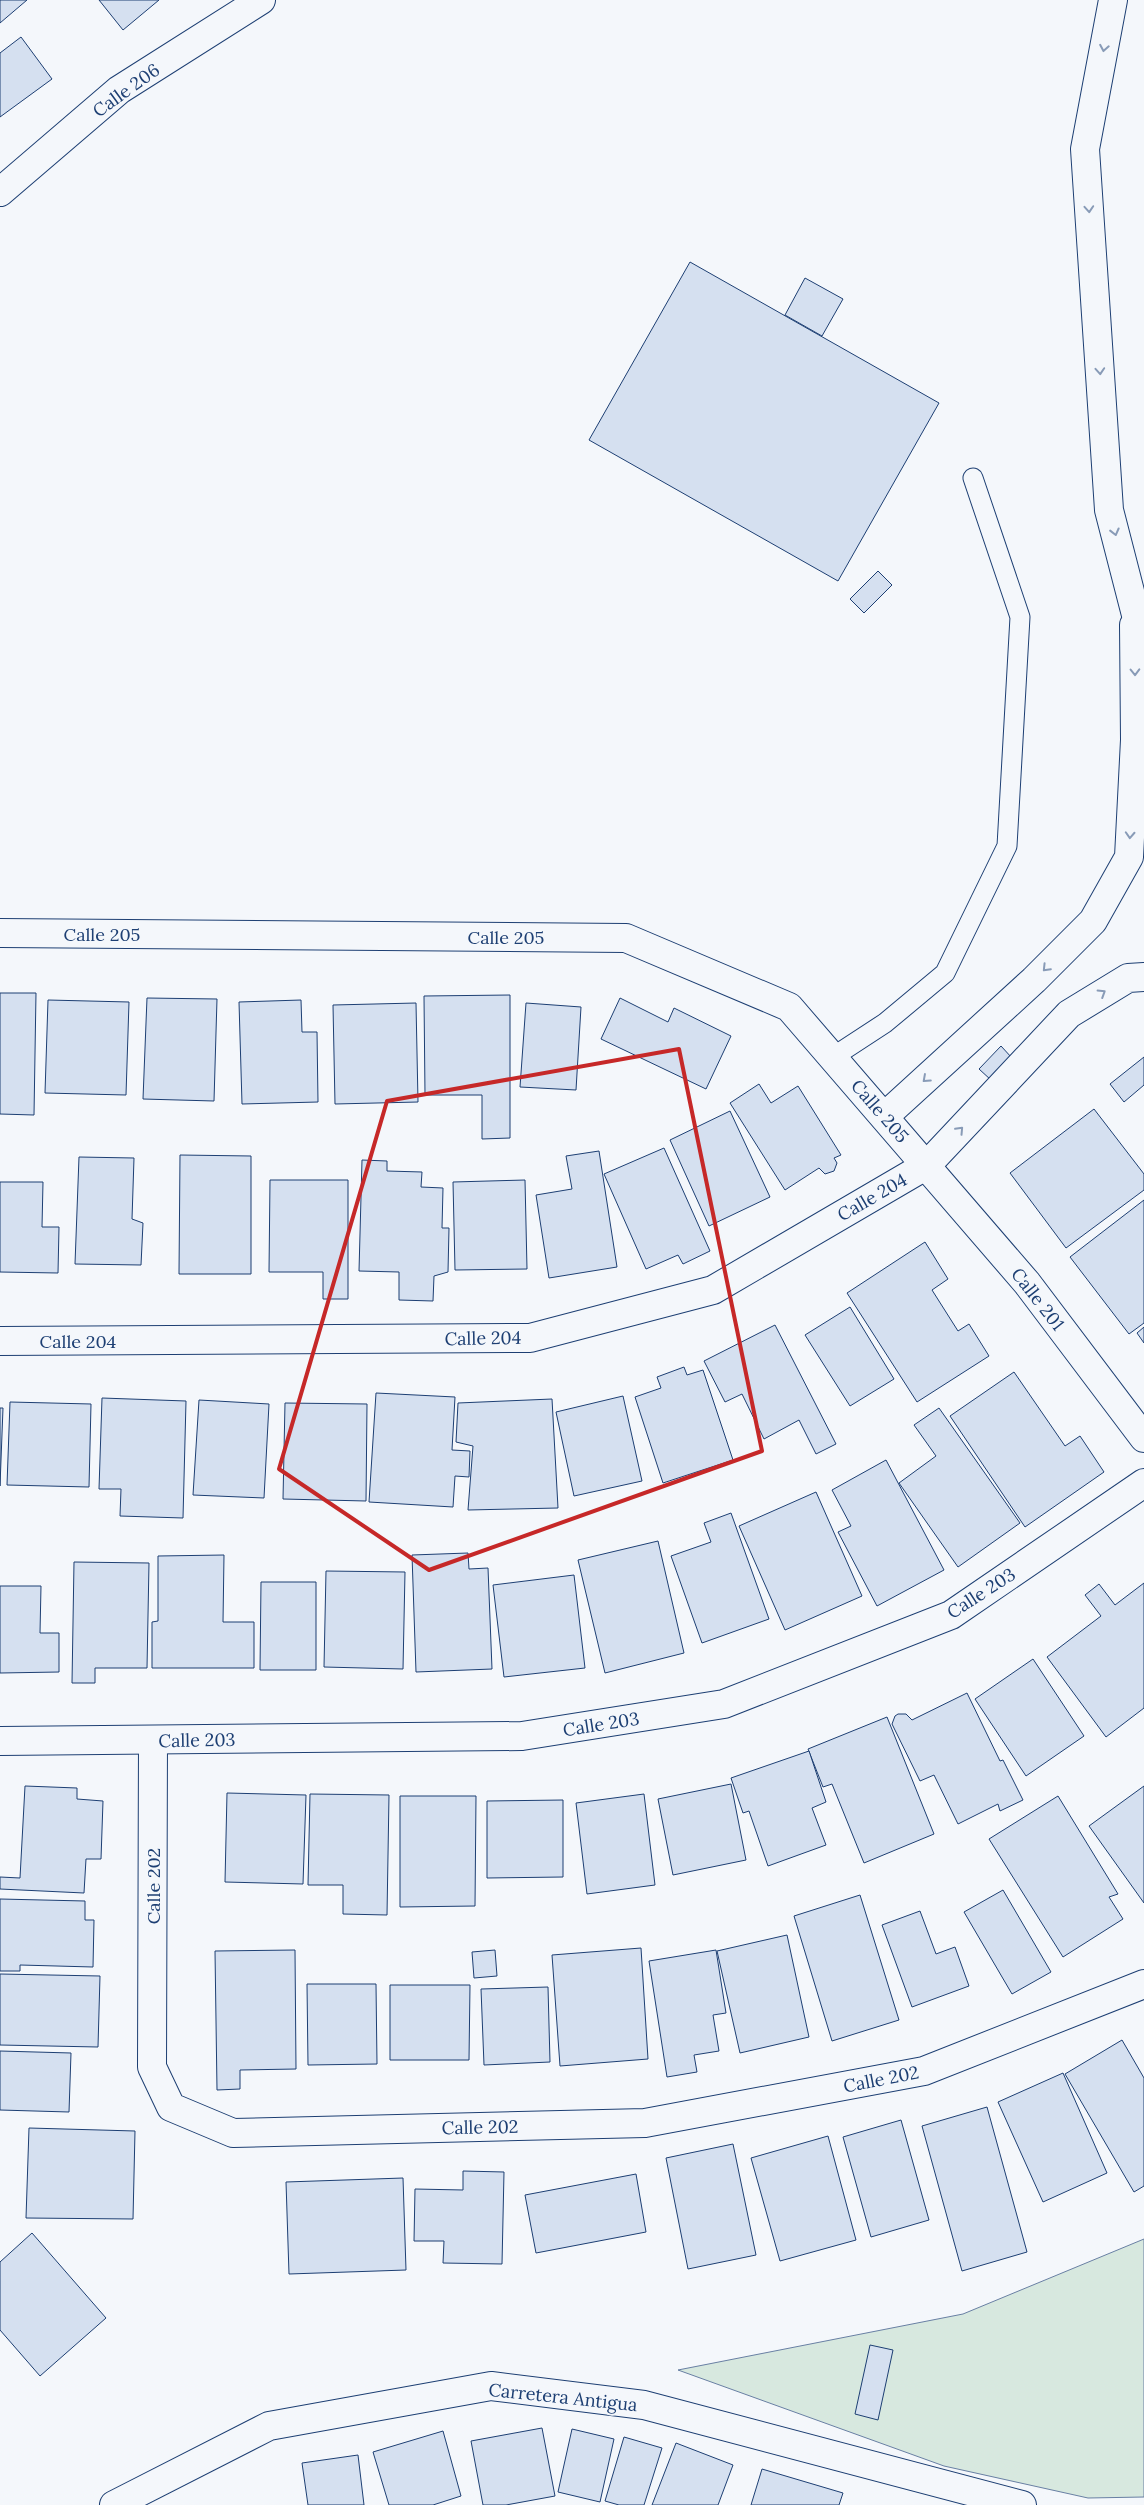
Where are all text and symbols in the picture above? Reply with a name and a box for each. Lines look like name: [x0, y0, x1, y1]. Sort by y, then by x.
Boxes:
one-way arrow: [1099, 44, 1109, 52]
street label: Calle 206: [88, 58, 164, 122]
one-way arrow: [1084, 205, 1095, 213]
one-way arrow: [1094, 367, 1105, 375]
one-way arrow: [1109, 528, 1120, 537]
one-way arrow: [1130, 669, 1140, 677]
one-way arrow: [1125, 831, 1136, 839]
street label: Calle 205: [64, 923, 140, 946]
street label: Calle 205: [468, 926, 544, 949]
one-way arrow: [1043, 963, 1052, 972]
one-way arrow: [1096, 990, 1105, 1000]
one-way arrow: [923, 1073, 932, 1082]
street label: Calle 205: [846, 1074, 914, 1148]
one-way arrow: [954, 1126, 963, 1135]
street label: Calle 204: [833, 1168, 911, 1226]
street label: Calle 201: [1006, 1263, 1070, 1335]
street label: Calle 204: [444, 1326, 522, 1350]
street label: Calle 204: [40, 1330, 117, 1353]
street label: Calle 203: [942, 1562, 1020, 1624]
street label: Calle 203: [561, 1707, 641, 1741]
street label: Calle 203: [158, 1728, 236, 1752]
street label: Calle 202: [142, 1848, 165, 1924]
street label: Calle 202: [841, 2060, 921, 2098]
street label: Calle 202: [442, 2115, 518, 2139]
street label: Carretera Antigua: [487, 2378, 639, 2416]

